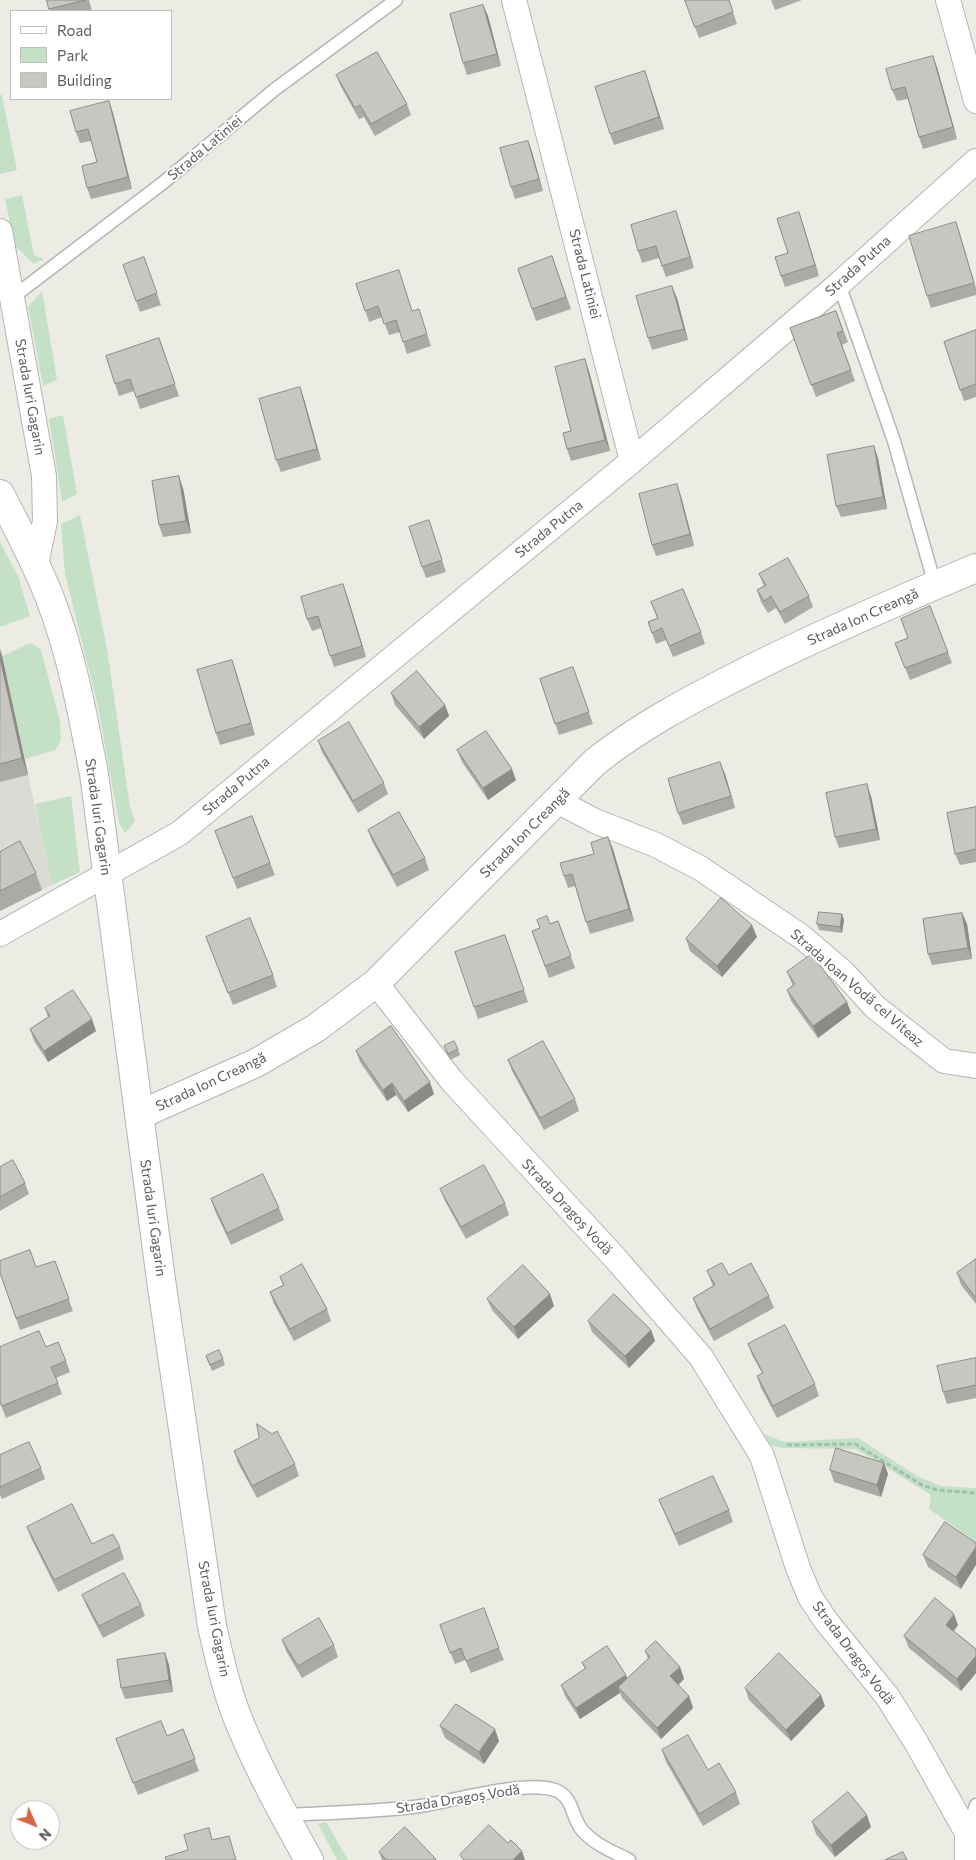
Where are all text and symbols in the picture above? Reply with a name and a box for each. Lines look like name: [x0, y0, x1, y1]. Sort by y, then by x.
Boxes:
legend: [10, 10, 172, 100]
text: Road: [57, 21, 92, 39]
text: Park: [57, 46, 88, 64]
text: Building: [57, 71, 112, 89]
street label: Strada Latiniei: [164, 112, 246, 184]
street label: Strada Latiniei: [566, 227, 604, 321]
street label: Strada Putna: [822, 232, 894, 300]
street label: Strada Iuri Gagarin: [11, 337, 49, 457]
street label: Strada Putna: [512, 497, 586, 561]
street label: Strada Ion Creangă: [805, 585, 921, 649]
street label: Strada Putna: [199, 753, 273, 819]
street label: Strada Iuri Gagarin: [81, 757, 115, 877]
street label: Strada Ion Creangă: [477, 785, 573, 881]
street label: Strada Ioan Vodă cel Viteaz: [787, 926, 927, 1050]
street label: Strada Ion Creangă: [153, 1049, 269, 1115]
street label: Strada Dragoș Vodă: [518, 1156, 616, 1258]
street label: Strada Iuri Gagarin: [136, 1158, 170, 1278]
street label: Strada Iuri Gagarin: [195, 1560, 233, 1678]
street label: Strada Dragoș Vodă: [809, 1598, 897, 1708]
street label: Strada Dragoș Vodă: [395, 1781, 521, 1817]
north arrow: [10, 1800, 60, 1850]
text: N: [36, 1825, 55, 1845]

